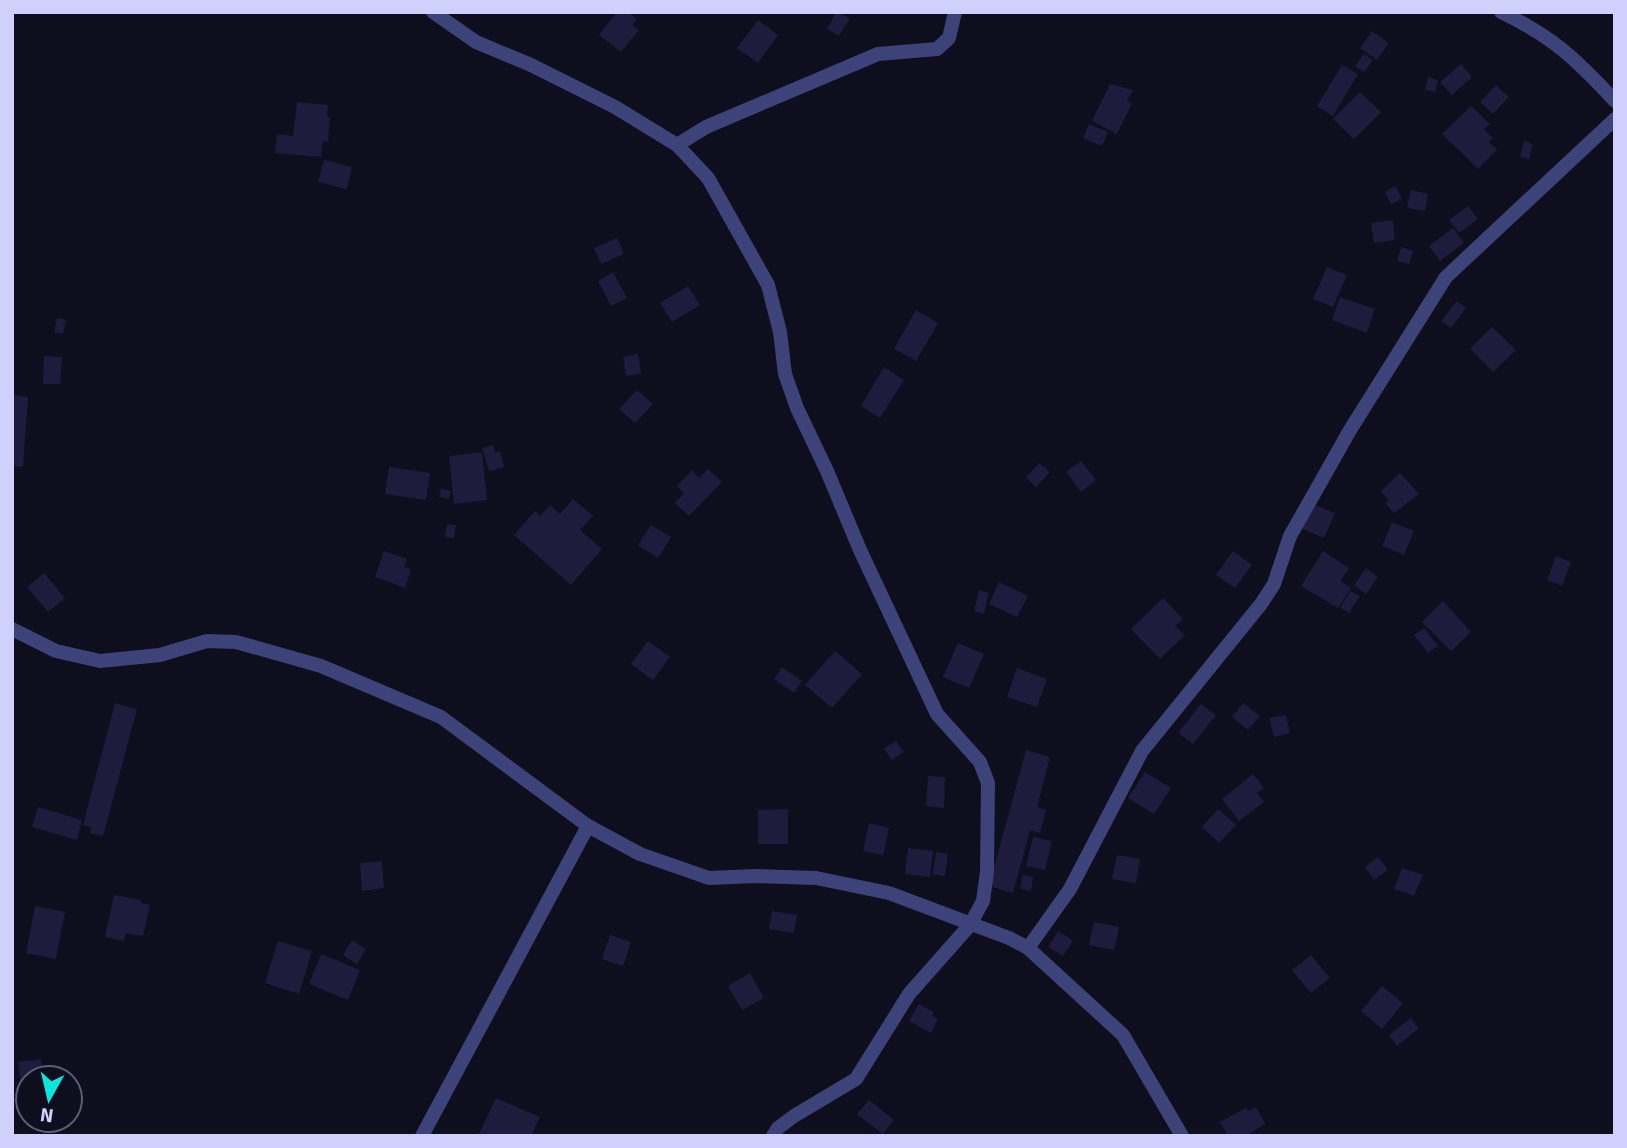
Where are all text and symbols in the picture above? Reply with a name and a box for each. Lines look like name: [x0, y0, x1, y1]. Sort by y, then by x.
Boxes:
north arrow: [14, 1064, 84, 1134]
text: N: [39, 1102, 55, 1128]

